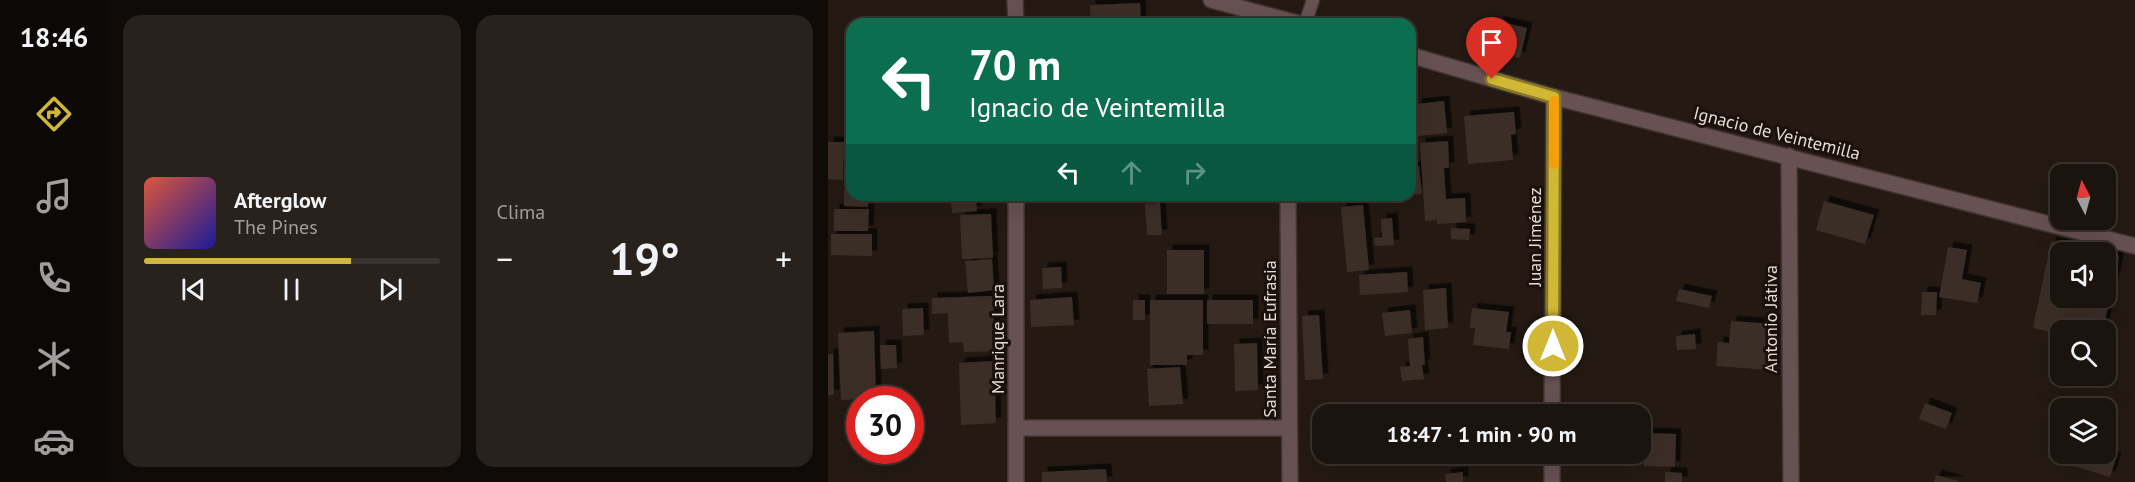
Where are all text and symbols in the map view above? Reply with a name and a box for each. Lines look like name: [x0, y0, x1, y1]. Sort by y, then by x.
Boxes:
pin: [1466, 17, 1517, 79]
text: 18:46: [20, 20, 88, 54]
icon: arrive: [1475, 26, 1508, 59]
text: 70 m: [969, 37, 1061, 92]
icon: left: [870, 42, 948, 120]
text: Ignacio de Veintemilla: [969, 90, 1226, 124]
icon: directions: [33, 93, 75, 135]
street label: Ignacio de Veintemilla: [1691, 101, 1863, 165]
icon: left: [1052, 156, 1085, 189]
icon: ahead: [1115, 156, 1148, 189]
icon: right: [1178, 156, 1211, 189]
north arrow: [2050, 164, 2116, 230]
map controls: [2050, 164, 2116, 464]
icon: music: [33, 175, 75, 217]
text: Afterglow: [234, 186, 326, 214]
street label: Juan Jiménez: [1523, 187, 1546, 288]
text: Clima: [497, 199, 545, 225]
text: The Pines: [234, 214, 318, 240]
text: 19°: [609, 229, 680, 287]
text: −: [497, 237, 513, 280]
text: +: [775, 237, 792, 280]
button: sound: [2050, 242, 2116, 308]
icon: phone: [33, 257, 75, 299]
street label: Santa María Eufrasia: [1258, 260, 1281, 418]
street label: Antonio Játiva: [1759, 265, 1782, 373]
icon: previous: [177, 273, 210, 306]
icon: pause: [275, 273, 308, 306]
icon: next: [374, 273, 407, 306]
street label: Manrique Lara: [986, 284, 1009, 394]
position arrow: [1521, 314, 1585, 378]
button: search: [2050, 320, 2116, 386]
icon: climate: [33, 338, 75, 380]
speed limit sign: 30: [846, 386, 924, 464]
button: layers: [2050, 398, 2116, 464]
icon: car: [33, 420, 75, 462]
text: 18:47 · 1 min · 90 m: [1387, 420, 1576, 448]

